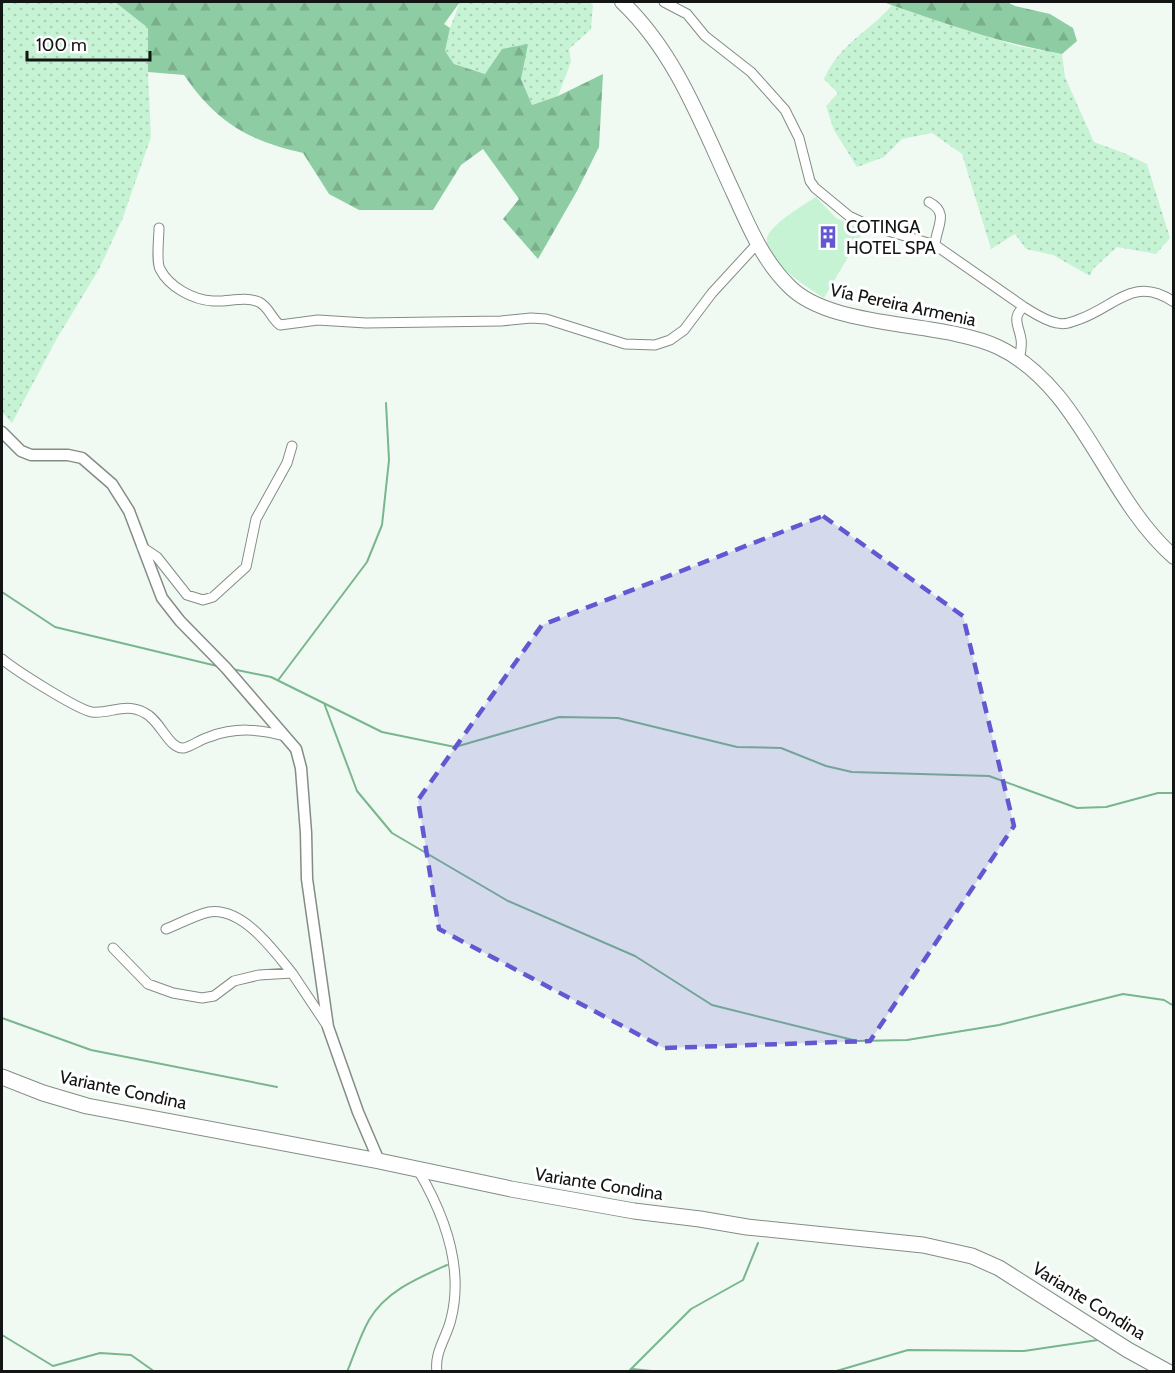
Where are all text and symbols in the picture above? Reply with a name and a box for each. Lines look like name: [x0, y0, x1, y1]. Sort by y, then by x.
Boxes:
scale bar: [27, 24, 150, 62]
text: 100 m: [36, 34, 87, 56]
place label: COTINGA HOTEL SPA: [846, 216, 936, 259]
building icon: COTINGA HOTEL SPA: [815, 224, 841, 250]
street label: Vía Pereira Armenia: [828, 279, 978, 331]
street label: Variante Condina: [57, 1066, 189, 1114]
street label: Variante Condina: [533, 1163, 665, 1205]
street label: Variante Condina: [1028, 1257, 1150, 1345]

